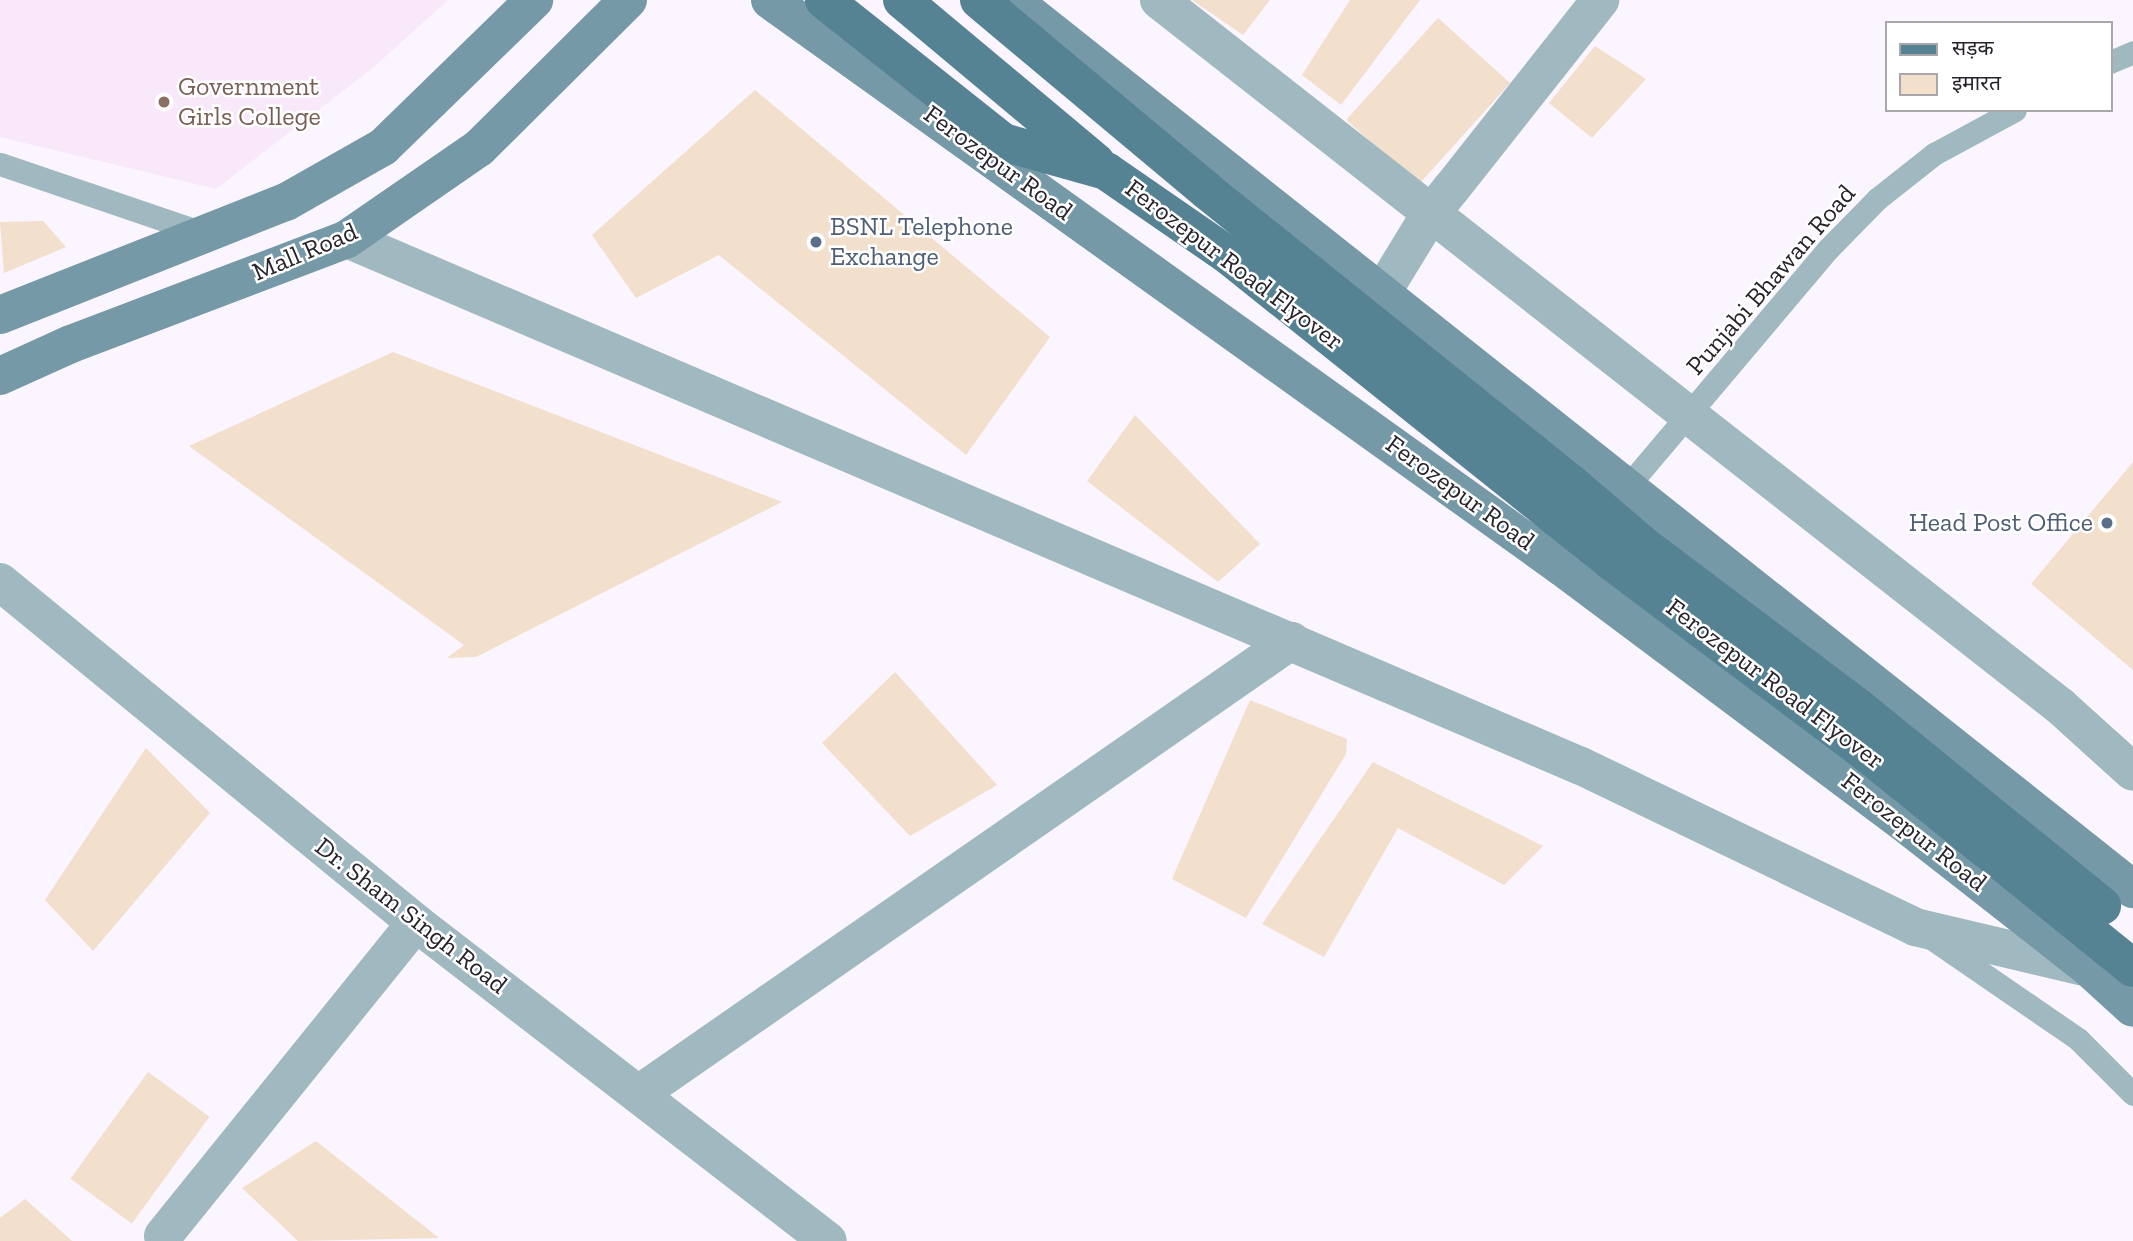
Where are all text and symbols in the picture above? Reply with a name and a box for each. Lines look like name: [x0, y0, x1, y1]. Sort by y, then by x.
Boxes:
legend: [1884, 21, 2112, 112]
text: सड़क: [1952, 35, 1994, 60]
text: इमारत: [1952, 70, 2001, 95]
place label: Government Girls College: [178, 71, 321, 132]
marker: Government Girls College: [156, 94, 172, 110]
street label: Ferozepur Road: [917, 99, 1079, 227]
street label: Ferozepur Road Flyover: [1119, 173, 1349, 357]
street label: Punjabi Bhawan Road: [1680, 178, 1862, 382]
place label: BSNL Telephone Exchange: [830, 211, 1014, 272]
street label: Mall Road: [248, 216, 362, 288]
marker: BSNL Telephone Exchange: [808, 234, 824, 250]
street label: Ferozepur Road: [1379, 429, 1541, 557]
place label: Head Post Office: [1909, 507, 2093, 539]
marker: Head Post Office: [2099, 515, 2115, 531]
street label: Ferozepur Road Flyover: [1660, 592, 1890, 776]
street label: Ferozepur Road: [1835, 765, 1993, 899]
street label: Dr. Sham Singh Road: [309, 831, 513, 1001]

